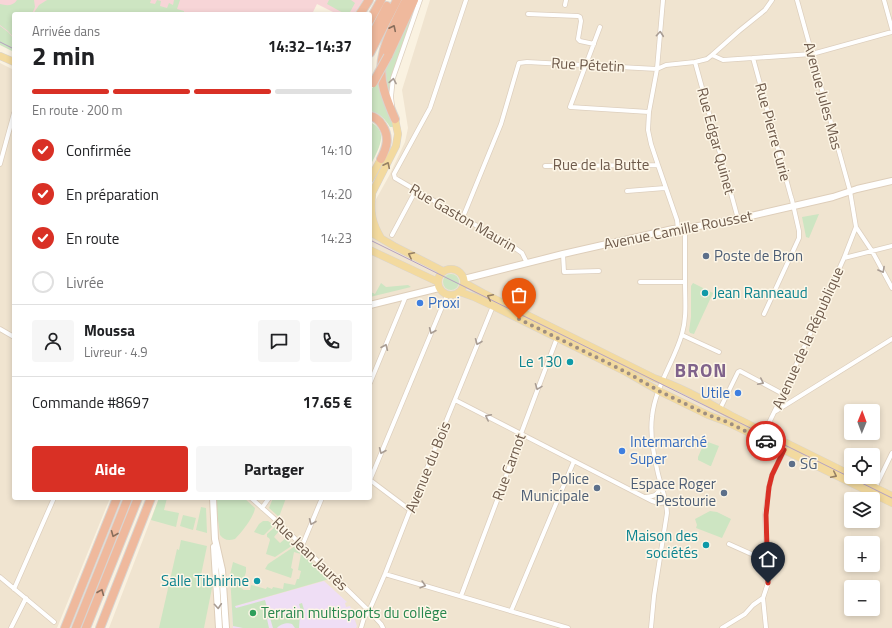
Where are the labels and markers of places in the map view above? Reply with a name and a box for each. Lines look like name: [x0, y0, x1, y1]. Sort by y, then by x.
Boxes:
place label: Poste de Bron: [714, 244, 803, 267]
marker: Poste de Bron: [701, 251, 711, 261]
pin: [502, 278, 536, 319]
place label: Jean Ranneaud: [713, 281, 808, 304]
marker: Jean Ranneaud: [700, 288, 710, 298]
place label: Proxi: [428, 291, 460, 314]
marker: Proxi: [415, 298, 425, 308]
place label: Le 130: [519, 350, 562, 373]
marker: Le 130: [565, 357, 575, 367]
place label: Utile: [701, 381, 730, 404]
marker: Utile: [733, 388, 743, 398]
place label: Intermarché Super: [630, 430, 707, 470]
marker: Intermarché Super: [617, 446, 627, 456]
place label: SG: [800, 452, 817, 475]
marker: SG: [787, 459, 797, 469]
place label: Police Municipale: [521, 467, 589, 507]
place label: Espace Roger Pestourie: [630, 472, 716, 512]
marker: Police Municipale: [592, 483, 602, 493]
marker: Espace Roger Pestourie: [719, 488, 729, 498]
place label: Maison des sociétés: [626, 524, 698, 564]
marker: Maison des sociétés: [701, 540, 711, 550]
pin: [751, 542, 785, 583]
place label: Salle Tibhirine: [161, 569, 249, 592]
marker: Salle Tibhirine: [252, 576, 262, 586]
place label: Terrain multisports du collège: [261, 601, 447, 624]
marker: Terrain multisports du collège: [248, 608, 258, 618]

